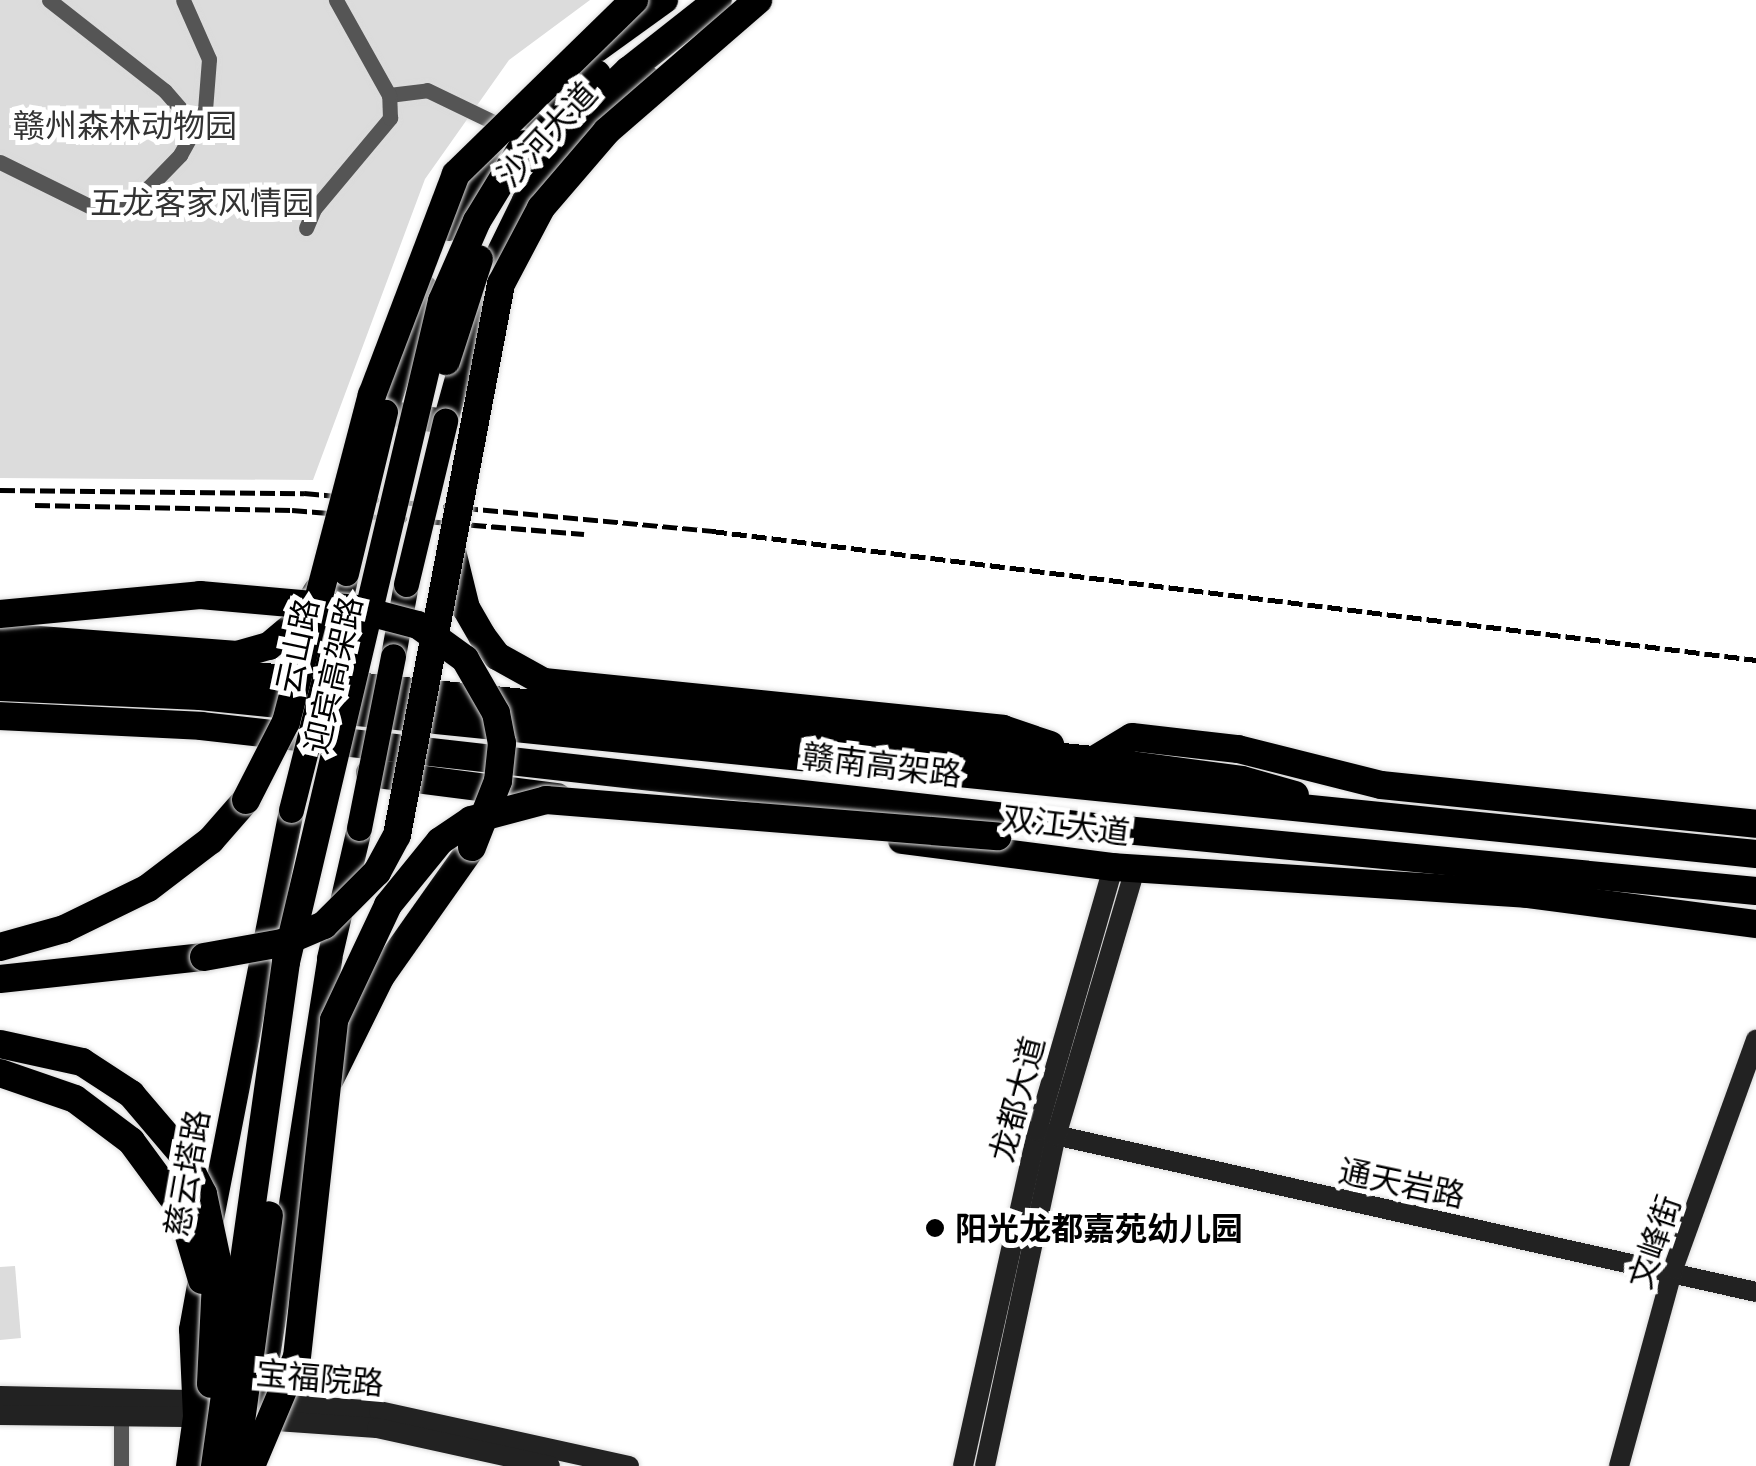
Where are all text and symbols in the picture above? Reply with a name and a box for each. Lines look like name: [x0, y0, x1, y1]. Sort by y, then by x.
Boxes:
street label: 沙河大道: [489, 74, 605, 194]
park label: 赣州森林动物园: [13, 106, 237, 144]
park label: 五龙客家风情园: [90, 183, 314, 221]
street label: 迎宾高架路: [296, 593, 370, 757]
street label: 云山路: [268, 595, 326, 697]
street label: 赣南高架路: [800, 736, 964, 794]
street label: 双江大道: [1000, 798, 1132, 852]
street label: 龙都大道: [982, 1032, 1052, 1166]
street label: 慈云塔路: [157, 1107, 217, 1239]
street label: 通天岩路: [1335, 1151, 1469, 1215]
street label: 文峰街: [1620, 1190, 1688, 1294]
place label: 阳光龙都嘉苑幼儿园: [955, 1209, 1243, 1247]
marker: 阳光龙都嘉苑幼儿园: [924, 1217, 946, 1239]
street label: 宝福院路: [255, 1353, 385, 1403]

